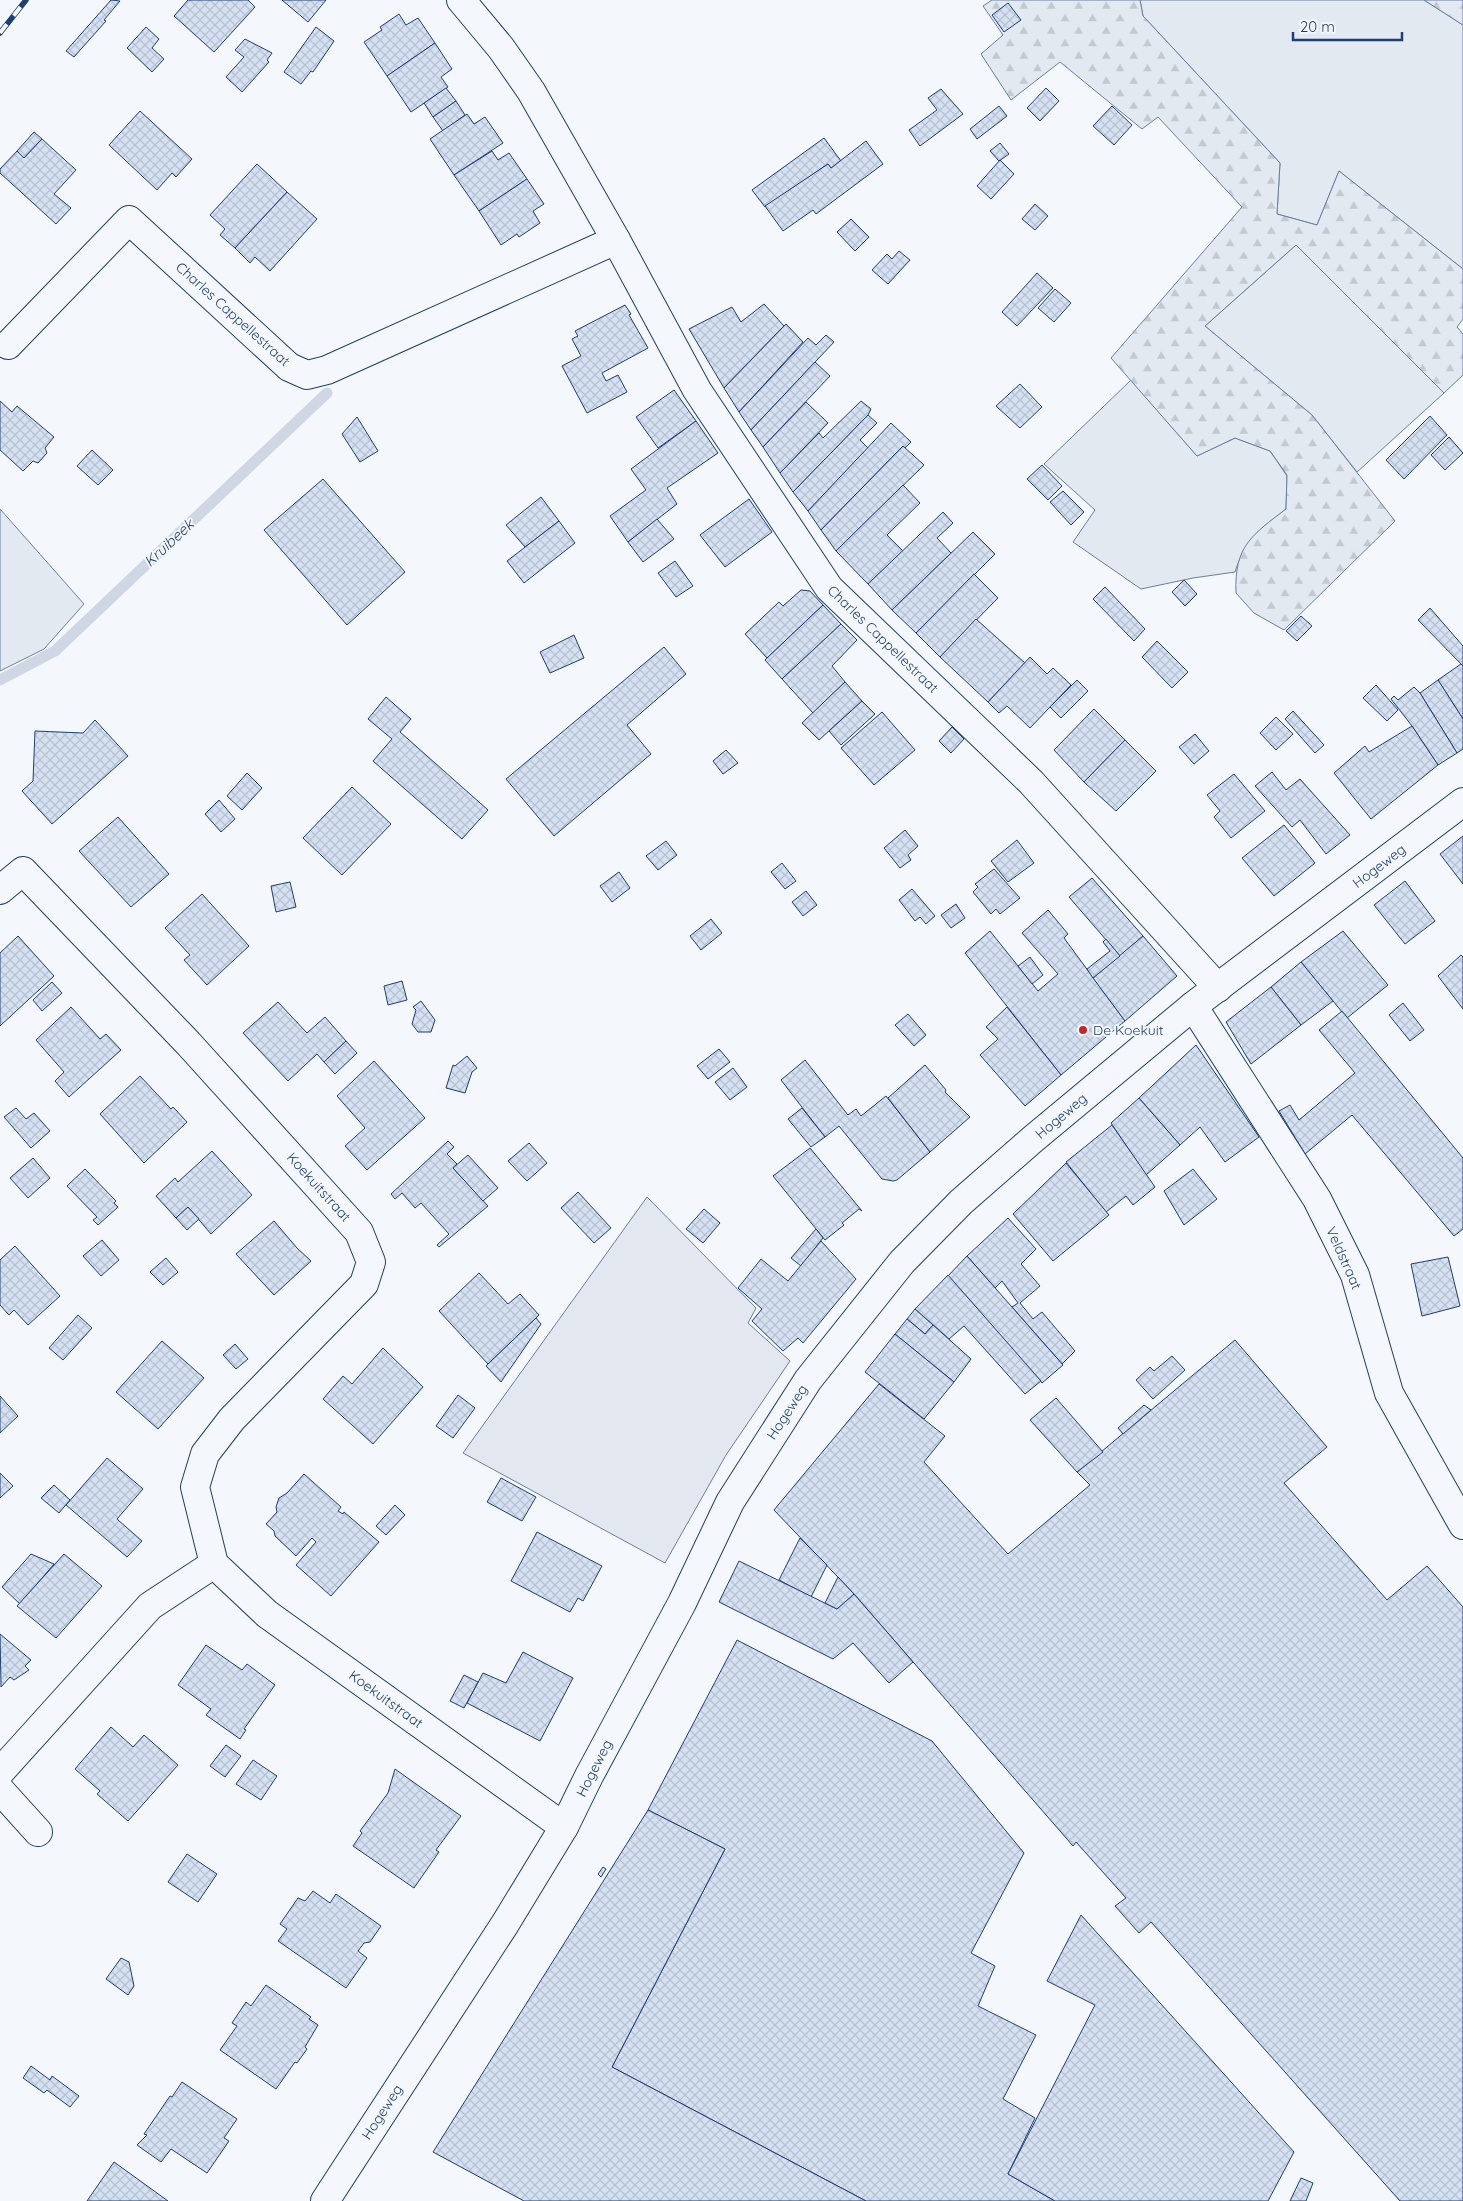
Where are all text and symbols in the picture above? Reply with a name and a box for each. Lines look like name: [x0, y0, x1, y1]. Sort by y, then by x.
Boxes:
scale bar: [1293, 10, 1402, 42]
text: 20 m: [1300, 17, 1335, 36]
street label: Charles Cappellestraat: [172, 258, 294, 370]
water label: Kruibeek: [140, 513, 199, 571]
street label: Charles Cappellestraat: [824, 581, 942, 697]
street label: Hogeweg: [1349, 840, 1409, 892]
place label: De Koekuit: [1093, 1021, 1164, 1039]
marker: De Koekuit: [1077, 1024, 1089, 1036]
street label: Hogeweg: [1031, 1089, 1091, 1143]
street label: Koekuitstraat: [283, 1149, 355, 1226]
street label: Veldstraat: [1322, 1224, 1366, 1292]
street label: Hogeweg: [763, 1381, 811, 1443]
street label: Koekuitstraat: [345, 1666, 427, 1732]
street label: Hogeweg: [572, 1736, 616, 1800]
street label: Hogeweg: [358, 2081, 406, 2143]

